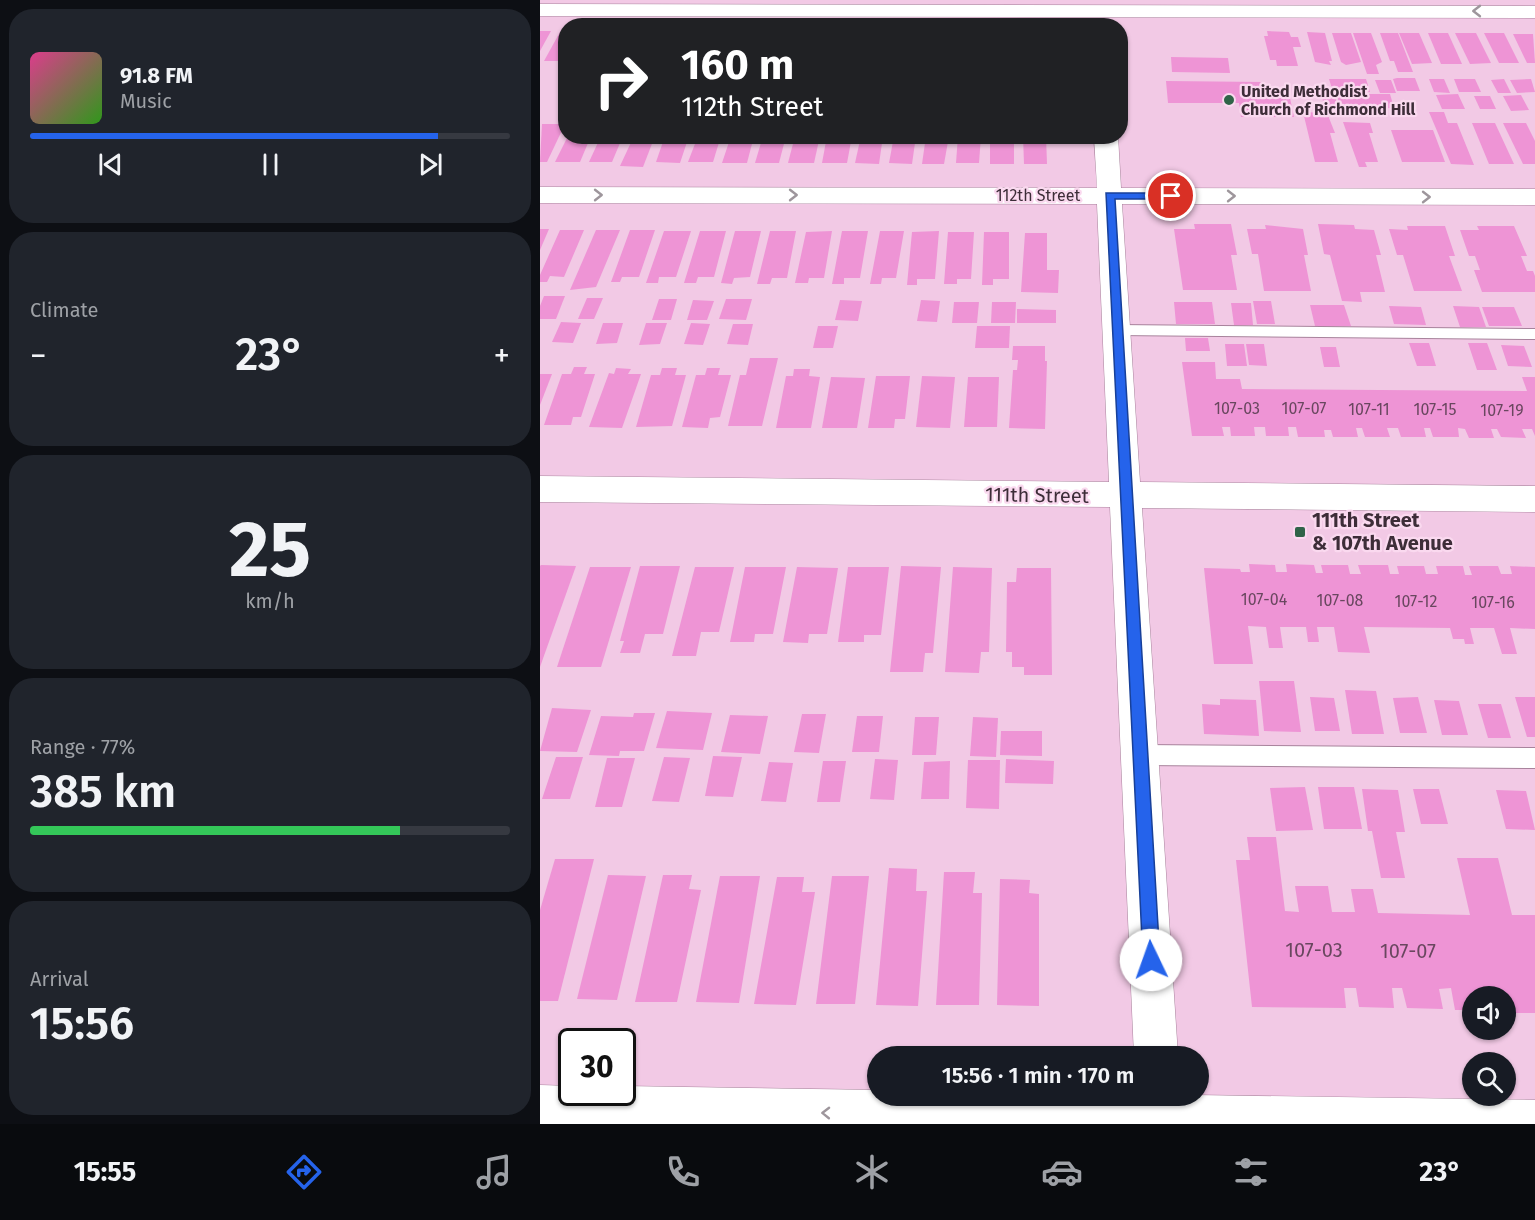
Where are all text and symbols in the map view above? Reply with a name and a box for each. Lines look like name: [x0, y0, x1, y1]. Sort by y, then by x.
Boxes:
one-way arrow: [1472, 5, 1481, 17]
text: 160 m: [681, 40, 794, 90]
icon: right: [582, 42, 660, 120]
text: 91.8 FM: [120, 62, 193, 89]
place label: United Methodist Church of Richmond Hill: [1241, 82, 1416, 119]
text: Music: [120, 89, 172, 113]
text: 112th Street: [681, 91, 823, 123]
marker: United Methodist Church of Richmond Hill: [1222, 93, 1236, 107]
icon: previous: [94, 148, 127, 181]
icon: pause: [254, 148, 287, 181]
icon: next: [414, 148, 447, 181]
pin: [1145, 170, 1196, 221]
icon: arrive: [1154, 179, 1187, 212]
street label: 112th Street: [996, 186, 1080, 205]
one-way arrow: [594, 189, 603, 201]
one-way arrow: [789, 189, 798, 201]
one-way arrow: [1226, 190, 1235, 202]
one-way arrow: [1421, 191, 1430, 203]
text: Climate: [30, 298, 98, 322]
text: 23°: [235, 328, 305, 382]
text: −: [30, 336, 47, 376]
text: +: [494, 336, 510, 376]
house number: 107-03: [1214, 399, 1260, 418]
house number: 107-07: [1282, 399, 1326, 418]
house number: 107-11: [1348, 400, 1390, 419]
house number: 107-15: [1414, 400, 1456, 419]
house number: 107-19: [1480, 401, 1524, 420]
street label: 111th Street: [985, 482, 1090, 508]
text: 25: [229, 503, 311, 597]
place label: 111th Street & 107th Avenue: [1312, 508, 1453, 555]
marker: 111th Street & 107th Avenue: [1293, 525, 1307, 539]
text: km/h: [245, 589, 295, 613]
house number: 107-04: [1241, 590, 1288, 609]
house number: 107-08: [1317, 591, 1364, 610]
house number: 107-12: [1395, 592, 1437, 611]
house number: 107-16: [1471, 593, 1515, 612]
text: Range · 77%: [30, 735, 135, 759]
text: 385 km: [30, 765, 176, 819]
position arrow: [1119, 928, 1183, 992]
house number: 107-03: [1285, 938, 1343, 962]
house number: 107-07: [1380, 939, 1436, 963]
text: Arrival: [30, 967, 89, 991]
map controls: [1462, 986, 1516, 1106]
button: sound: [1462, 986, 1516, 1040]
text: 15:56: [30, 997, 134, 1051]
speed limit sign: 30: [558, 1028, 636, 1106]
button: search: [1462, 1052, 1516, 1106]
text: 15:56 · 1 min · 170 m: [942, 1062, 1134, 1089]
one-way arrow: [821, 1107, 830, 1119]
icon: directions: [283, 1151, 325, 1193]
icon: music: [473, 1151, 515, 1193]
icon: phone: [662, 1151, 704, 1193]
icon: climate: [851, 1151, 893, 1193]
icon: car: [1041, 1151, 1083, 1193]
icon: filters: [1230, 1151, 1272, 1193]
text: 15:55: [74, 1156, 136, 1188]
text: 23°: [1419, 1156, 1461, 1188]

